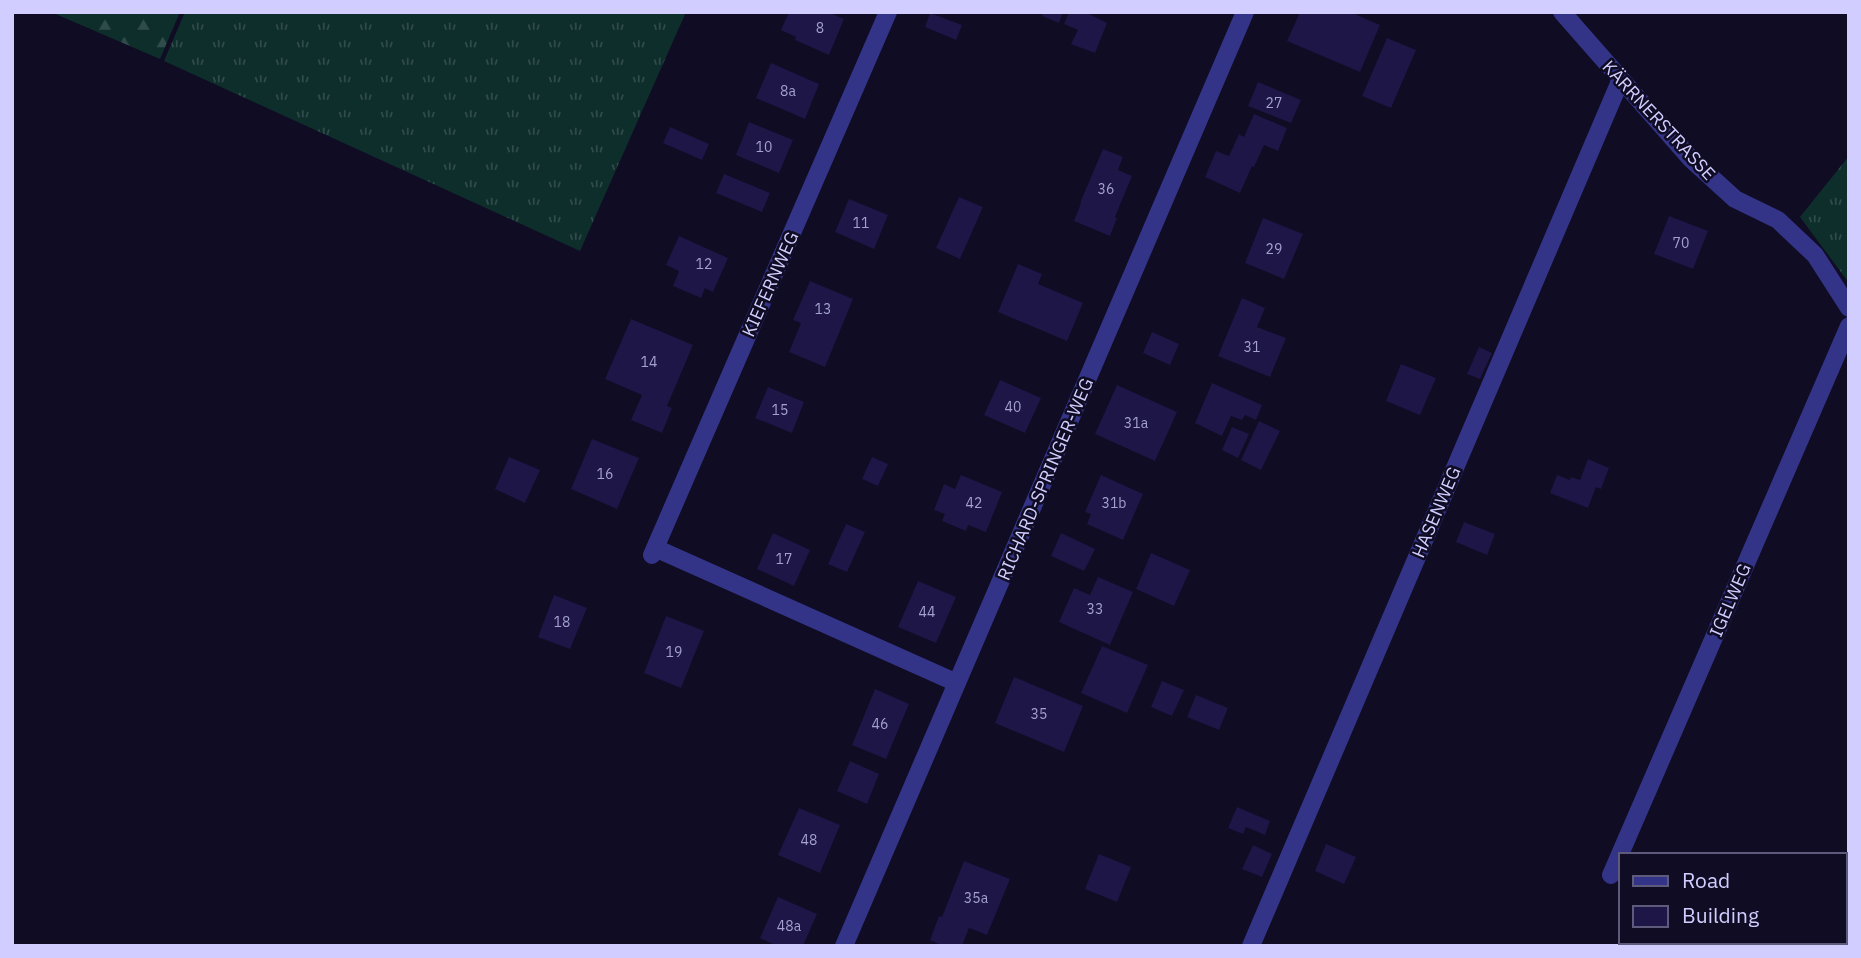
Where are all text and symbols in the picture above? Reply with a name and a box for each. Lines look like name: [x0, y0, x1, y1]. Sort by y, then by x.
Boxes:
house number: 8: [816, 19, 824, 37]
street label: KÄRRNERSTRASSE: [1598, 55, 1720, 185]
house number: 8a: [780, 82, 796, 100]
house number: 27: [1266, 94, 1282, 112]
house number: 10: [756, 138, 772, 156]
house number: 36: [1098, 180, 1114, 198]
house number: 11: [853, 214, 869, 232]
street label: KIEFERNWEG: [737, 228, 803, 340]
house number: 70: [1673, 234, 1689, 252]
house number: 29: [1266, 240, 1282, 258]
house number: 12: [696, 255, 712, 273]
house number: 13: [815, 300, 831, 318]
house number: 31: [1244, 338, 1260, 356]
house number: 14: [641, 353, 657, 371]
street label: RICHARD-SPRINGER-WEG: [992, 374, 1098, 584]
house number: 40: [1005, 398, 1021, 416]
house number: 15: [772, 401, 788, 419]
house number: 31a: [1124, 414, 1149, 432]
street label: HASENWEG: [1406, 463, 1466, 561]
house number: 16: [597, 465, 613, 483]
house number: 42: [966, 494, 982, 512]
house number: 31b: [1102, 494, 1126, 512]
house number: 17: [776, 550, 792, 568]
street label: IGELWEG: [1704, 560, 1756, 640]
house number: 33: [1087, 600, 1103, 618]
house number: 44: [919, 603, 935, 621]
house number: 18: [554, 613, 570, 631]
house number: 19: [666, 643, 682, 661]
house number: 35: [1031, 705, 1047, 723]
house number: 46: [872, 715, 888, 733]
house number: 48: [801, 831, 817, 849]
legend: [1619, 853, 1847, 944]
text: Road: [1682, 866, 1730, 894]
house number: 35a: [964, 889, 989, 907]
text: Building: [1682, 901, 1759, 929]
house number: 48a: [777, 917, 802, 935]

